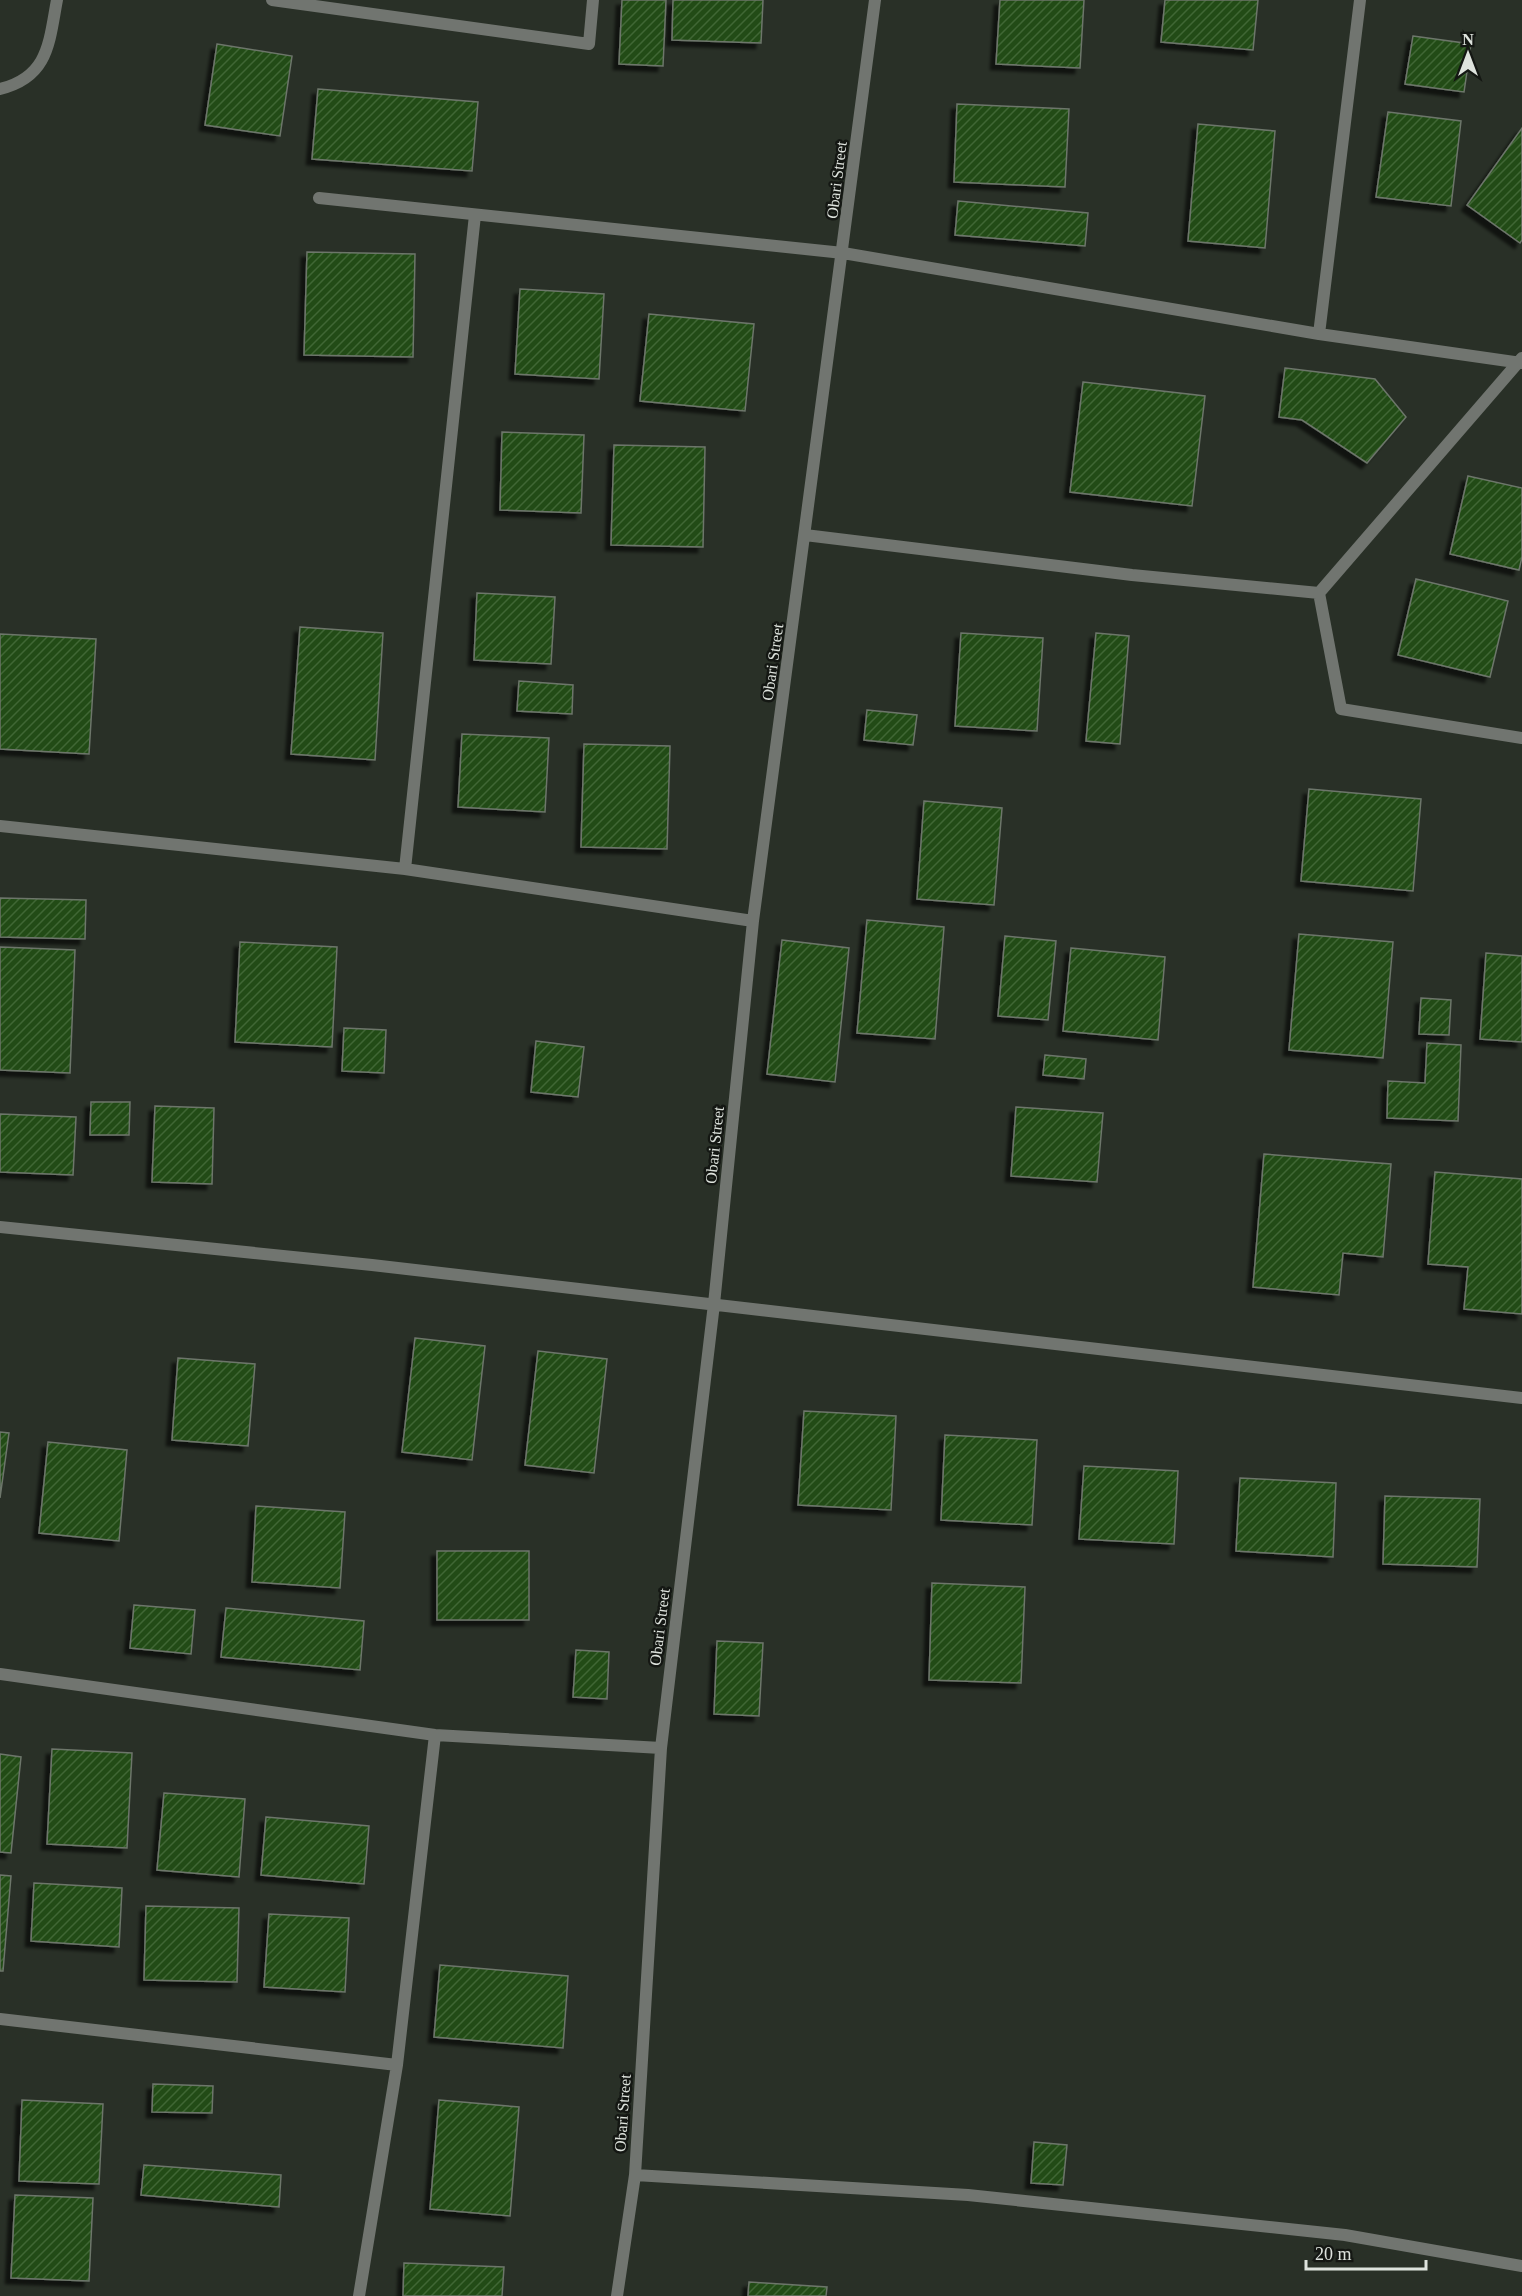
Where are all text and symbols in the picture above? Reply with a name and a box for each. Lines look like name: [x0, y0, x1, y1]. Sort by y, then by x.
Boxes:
north arrow: [1438, 24, 1498, 84]
text: N: [1462, 31, 1474, 48]
street label: Obari Street: [823, 140, 850, 220]
street label: Obari Street: [759, 622, 786, 702]
street label: Obari Street: [702, 1105, 727, 1185]
street label: Obari Street: [646, 1587, 673, 1667]
street label: Obari Street: [611, 2073, 634, 2152]
scale bar: [1306, 2233, 1426, 2271]
text: 20 m: [1315, 2244, 1352, 2264]

